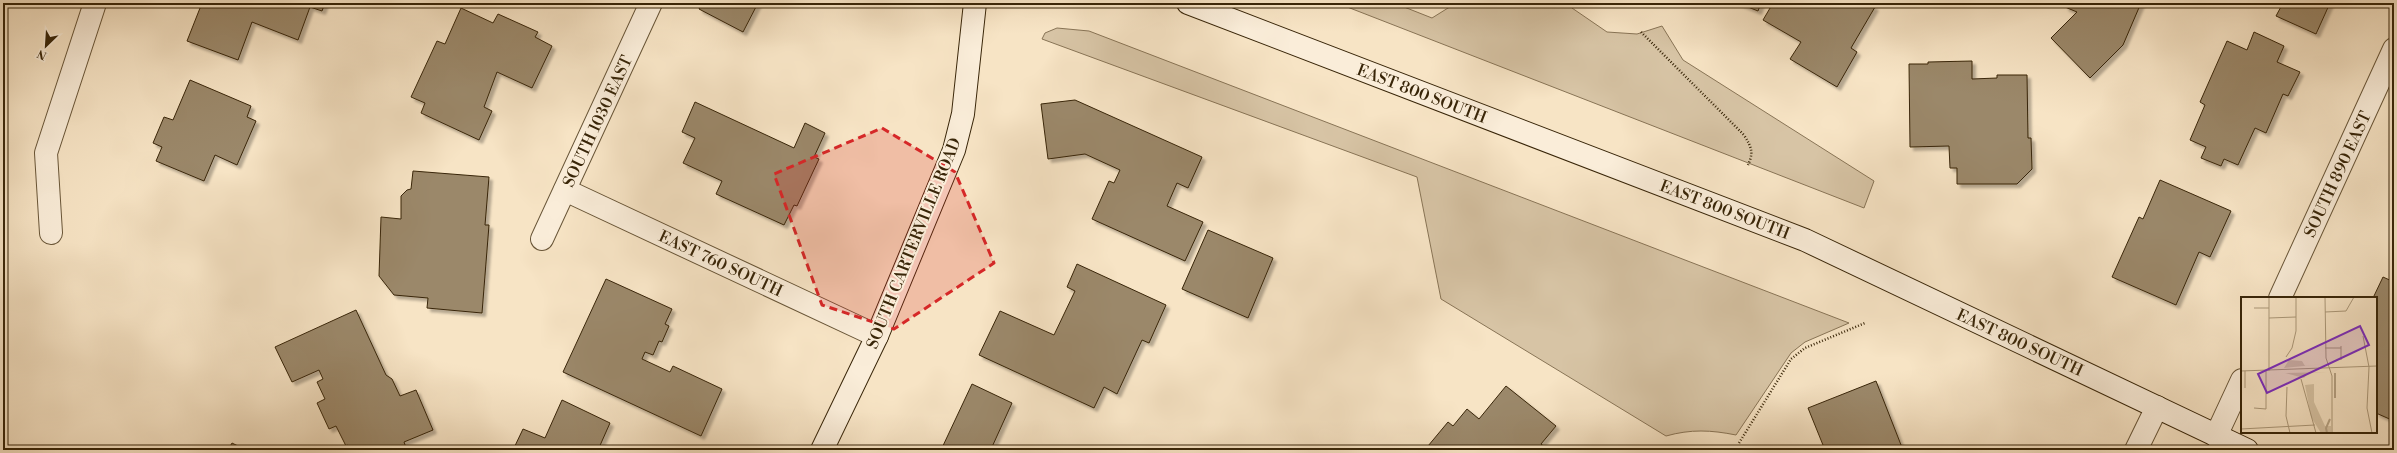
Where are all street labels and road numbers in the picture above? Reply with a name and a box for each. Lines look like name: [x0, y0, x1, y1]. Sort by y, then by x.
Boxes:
street label: SOUTH 1030 EAST: [559, 52, 637, 190]
street label: EAST 800 SOUTH: [1354, 60, 1490, 128]
street label: SOUTH 890 EAST: [2300, 108, 2376, 241]
street label: SOUTH CARTERVILLE ROAD: [862, 135, 966, 352]
street label: EAST 800 SOUTH: [1657, 176, 1793, 244]
street label: EAST 760 SOUTH: [655, 226, 786, 301]
street label: EAST 800 SOUTH: [1953, 305, 2086, 381]

